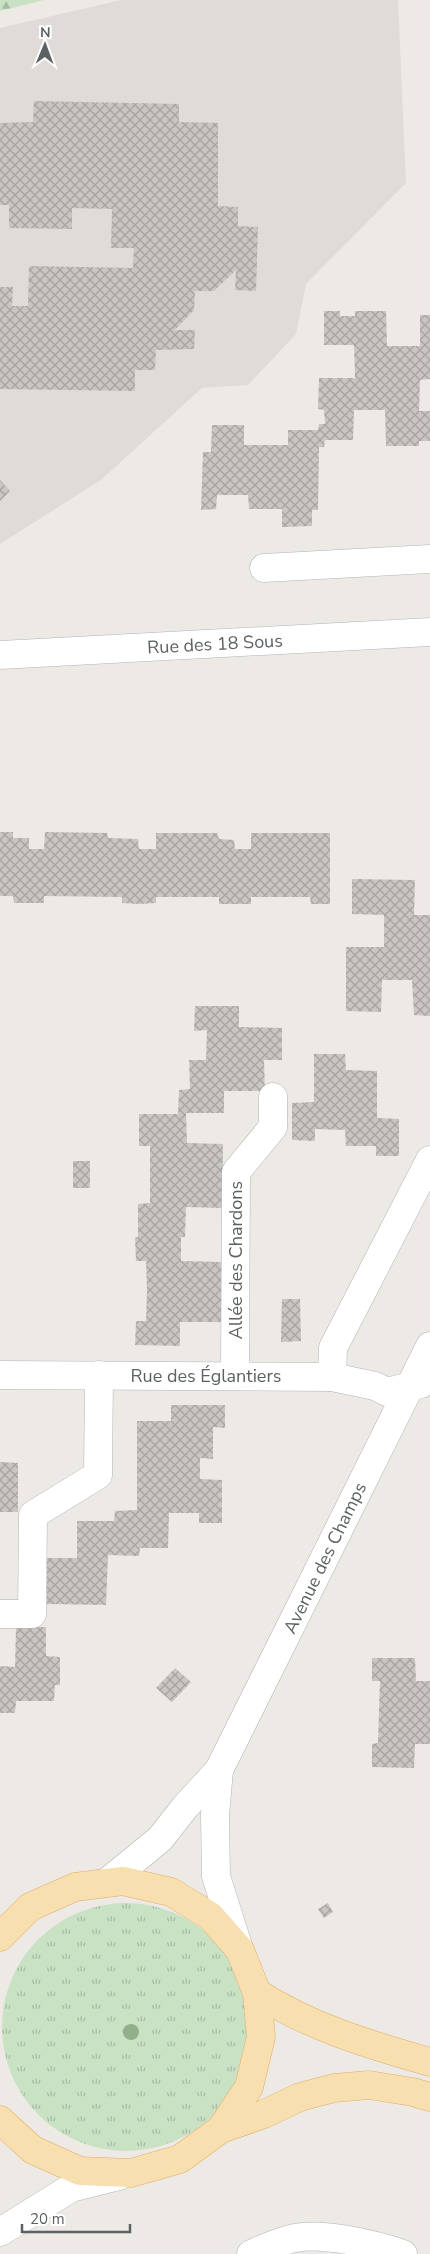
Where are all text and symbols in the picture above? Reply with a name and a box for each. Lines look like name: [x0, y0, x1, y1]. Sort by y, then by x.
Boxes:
north arrow: [20, 20, 70, 70]
text: N: [40, 23, 51, 42]
street label: Rue des 18 Sous: [147, 628, 283, 660]
street label: Allée des Chardons: [224, 1181, 248, 1339]
street label: Rue des Églantiers: [131, 1364, 281, 1388]
street label: Avenue des Champs: [278, 1478, 372, 1638]
scale bar: [22, 2202, 130, 2234]
text: 20 m: [30, 2209, 65, 2229]

